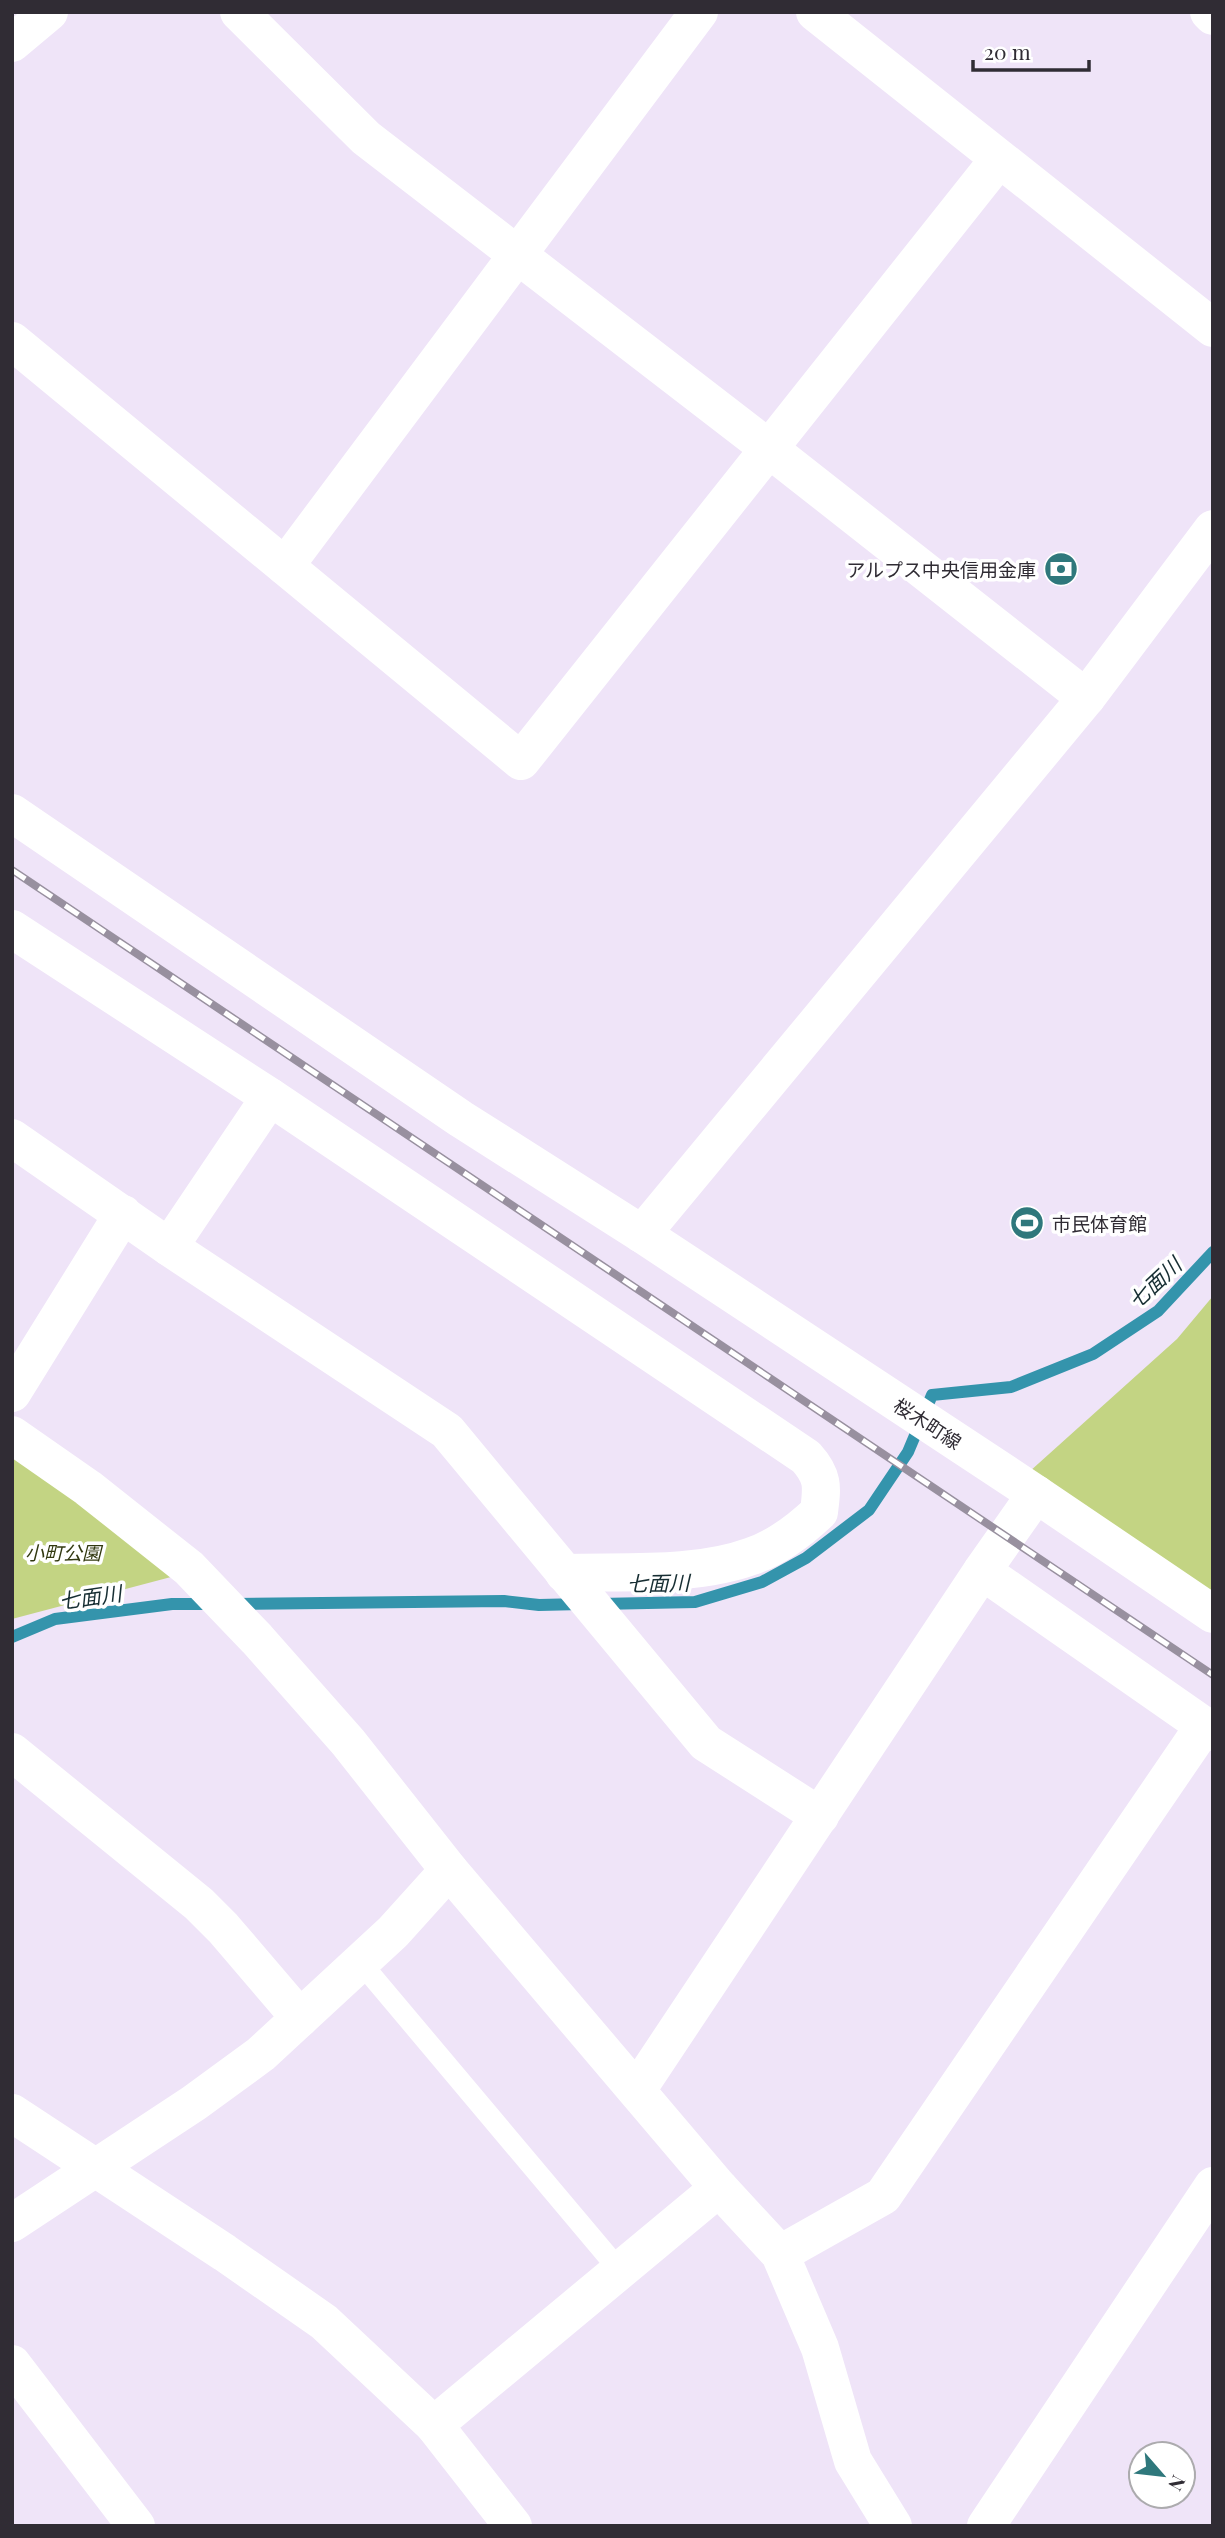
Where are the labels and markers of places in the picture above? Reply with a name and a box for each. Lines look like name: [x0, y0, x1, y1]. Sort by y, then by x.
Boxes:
bank icon: アルプス中央信用金庫: [1042, 550, 1080, 588]
place label: アルプス中央信用金庫: [846, 556, 1036, 582]
sports icon: 市民体育館: [1008, 1204, 1046, 1242]
place label: 市民体育館: [1052, 1210, 1147, 1236]

